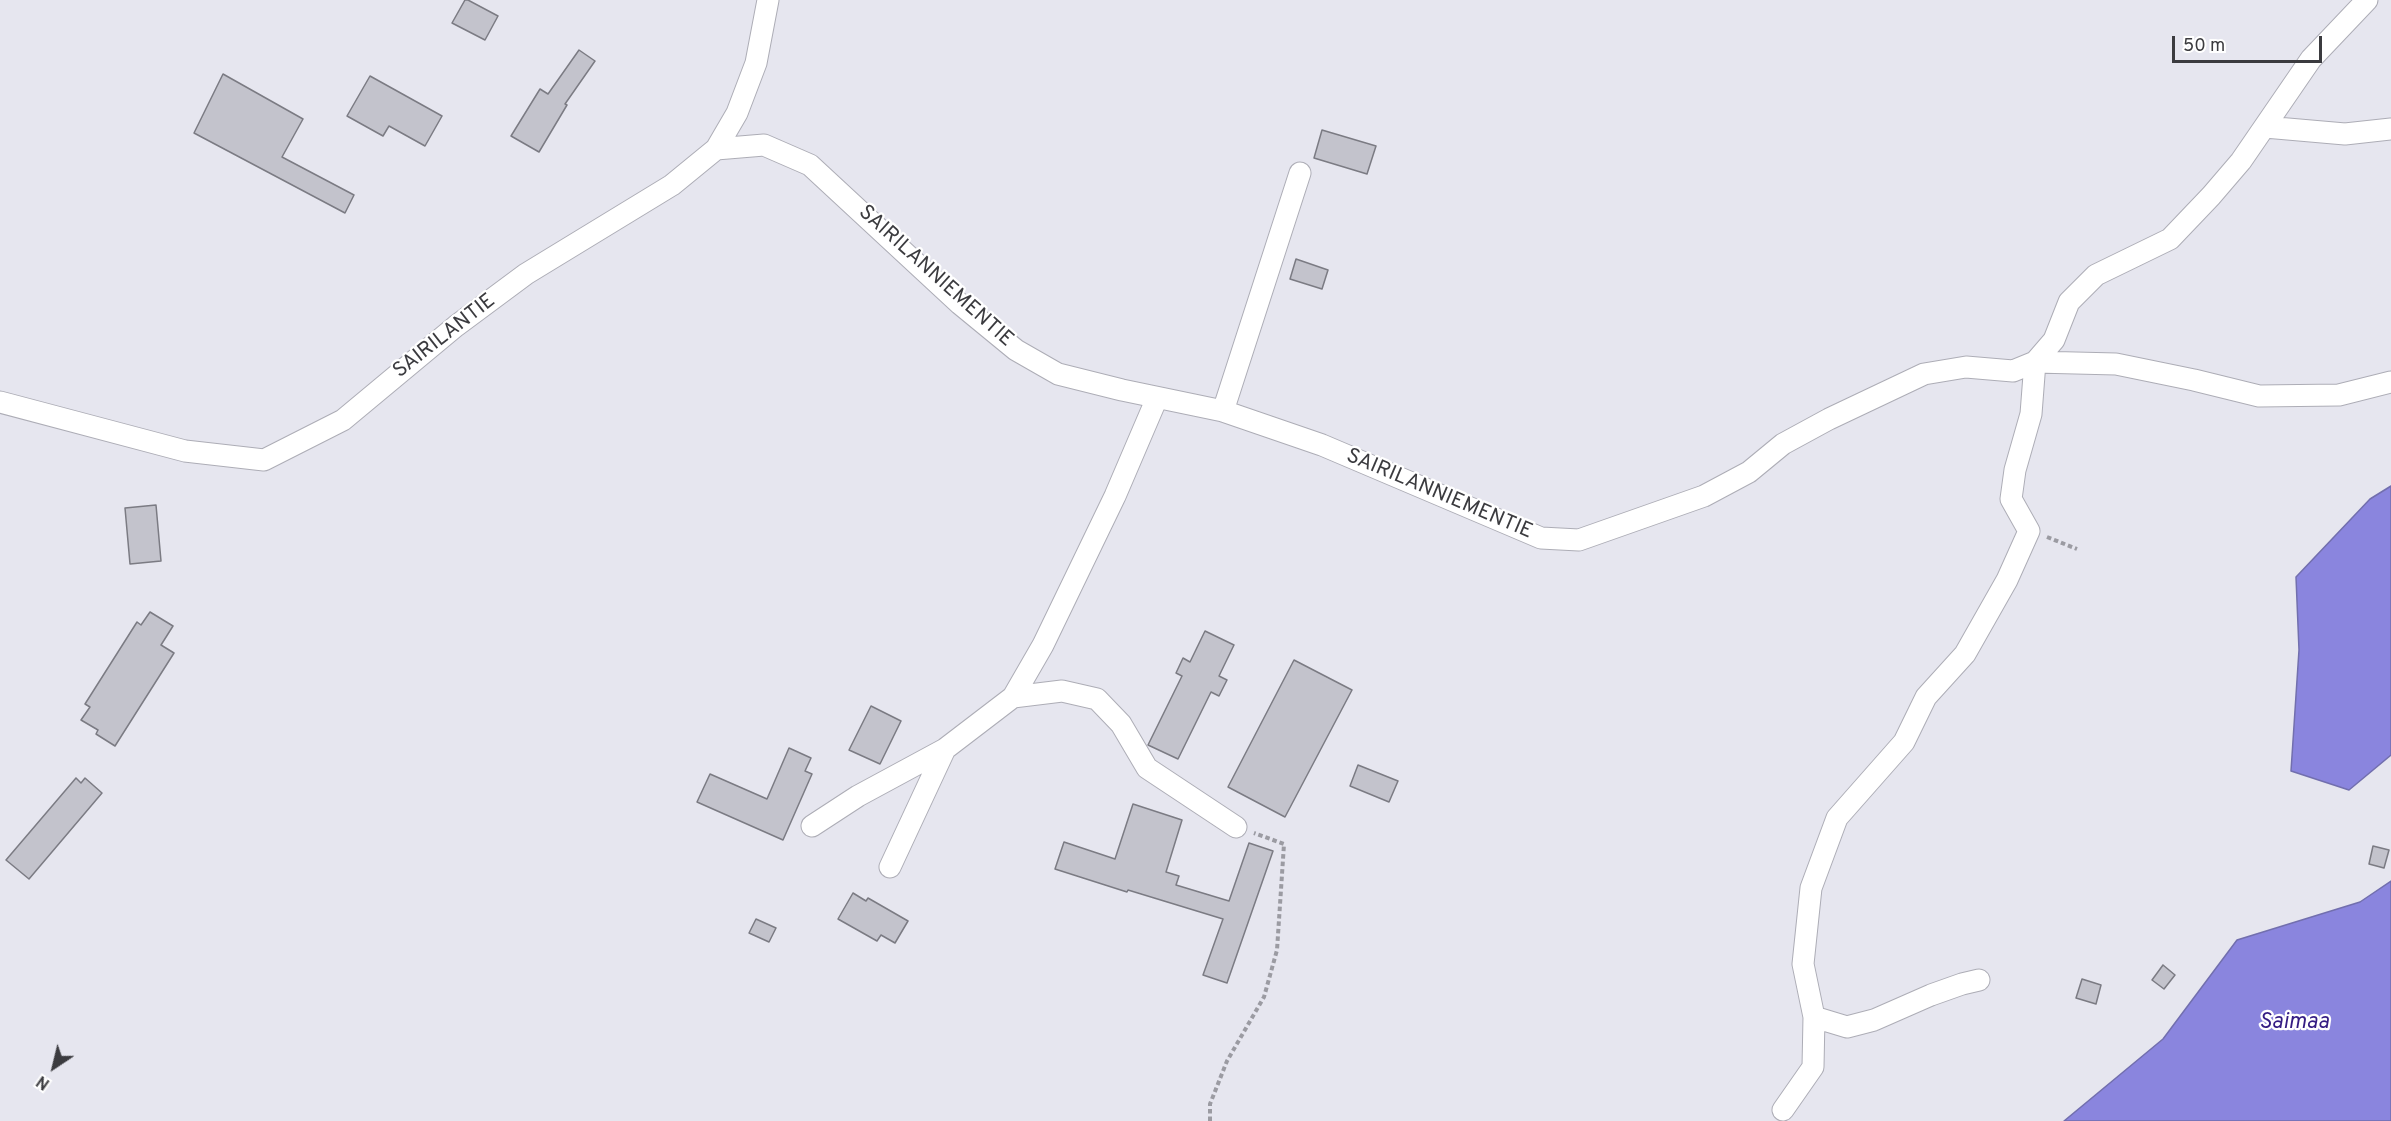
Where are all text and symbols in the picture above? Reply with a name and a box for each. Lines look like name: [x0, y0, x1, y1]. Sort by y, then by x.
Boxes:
scale bar: [2175, 24, 2325, 62]
text: 50 m: [2183, 35, 2225, 58]
street label: SAIRILANNIEMENTIE: [852, 201, 1018, 353]
street label: SAIRILANTIE: [389, 289, 501, 385]
street label: SAIRILANNIEMENTIE: [1342, 444, 1536, 546]
water label: Saimaa: [2259, 1011, 2329, 1037]
north arrow: [24, 1037, 84, 1097]
text: N: [33, 1070, 54, 1093]

